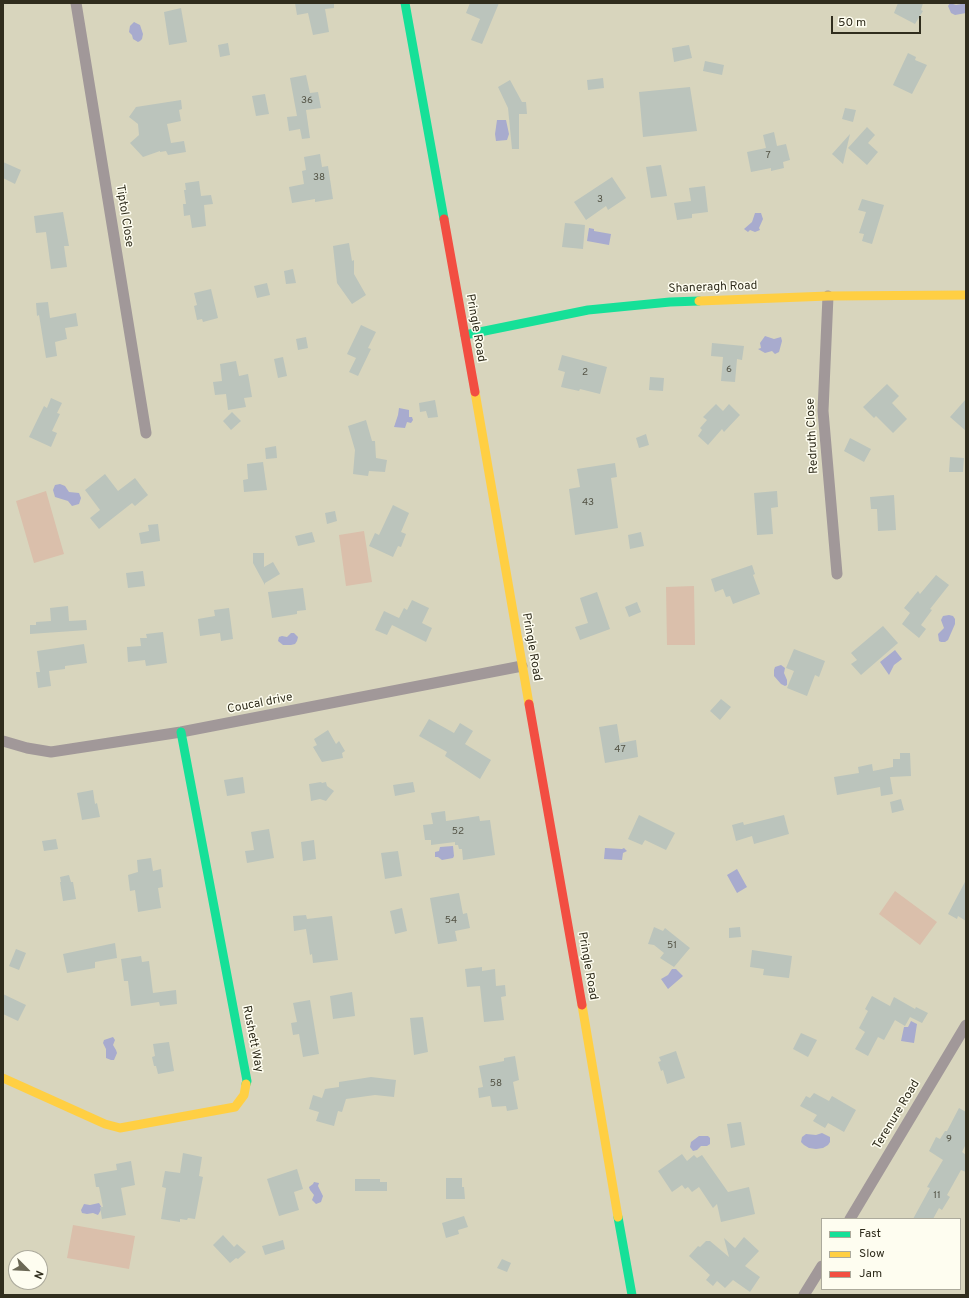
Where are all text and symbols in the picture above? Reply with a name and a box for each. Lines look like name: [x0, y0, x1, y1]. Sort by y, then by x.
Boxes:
scale bar: [833, 8, 923, 34]
text: 50 m: [838, 15, 866, 31]
house number: 36: [301, 95, 313, 107]
house number: 7: [765, 150, 771, 162]
house number: 38: [313, 172, 325, 184]
street label: Tiptol Close: [112, 184, 136, 248]
house number: 3: [597, 194, 603, 206]
street label: Shaneragh Road: [668, 279, 758, 297]
street label: Pringle Road: [462, 293, 488, 363]
house number: 6: [726, 364, 732, 376]
house number: 2: [582, 367, 588, 379]
street label: Redruth Close: [804, 398, 822, 474]
house number: 43: [582, 497, 594, 509]
street label: Pringle Road: [518, 612, 544, 682]
street label: Coucal drive: [226, 691, 294, 717]
house number: 47: [614, 744, 626, 756]
house number: 52: [452, 826, 464, 838]
house number: 54: [445, 915, 457, 927]
street label: Pringle Road: [574, 931, 600, 1001]
house number: 51: [667, 940, 677, 952]
street label: Rushett Way: [238, 1004, 266, 1074]
house number: 58: [490, 1078, 502, 1090]
street label: Terenure Road: [871, 1078, 923, 1152]
house number: 9: [946, 1134, 952, 1146]
house number: 11: [933, 1190, 941, 1202]
legend: [821, 1218, 961, 1290]
text: Fast: [859, 1226, 881, 1242]
text: Slow: [859, 1246, 885, 1262]
north arrow: [8, 1250, 48, 1290]
text: Jam: [859, 1266, 882, 1282]
text: N: [30, 1268, 46, 1281]

